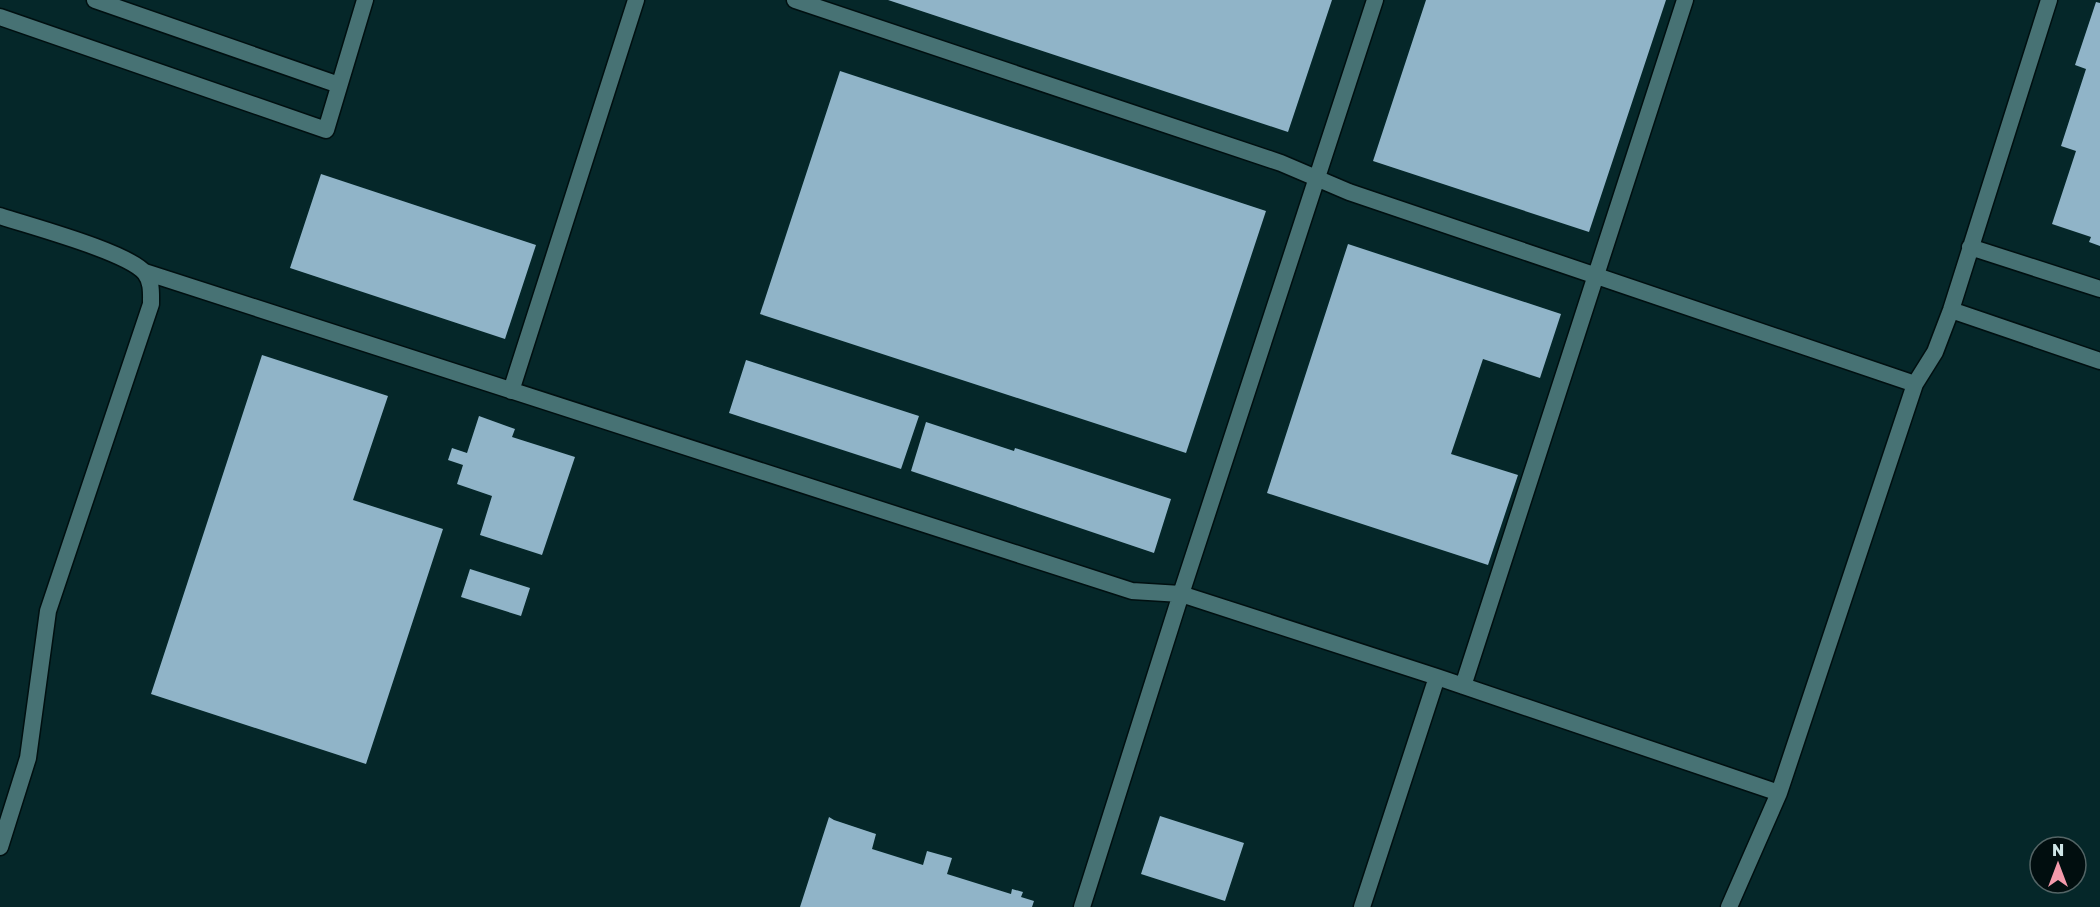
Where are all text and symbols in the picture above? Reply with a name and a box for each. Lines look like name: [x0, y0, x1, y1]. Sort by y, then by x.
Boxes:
north arrow: [2028, 835, 2088, 895]
text: N: [2052, 840, 2064, 860]

